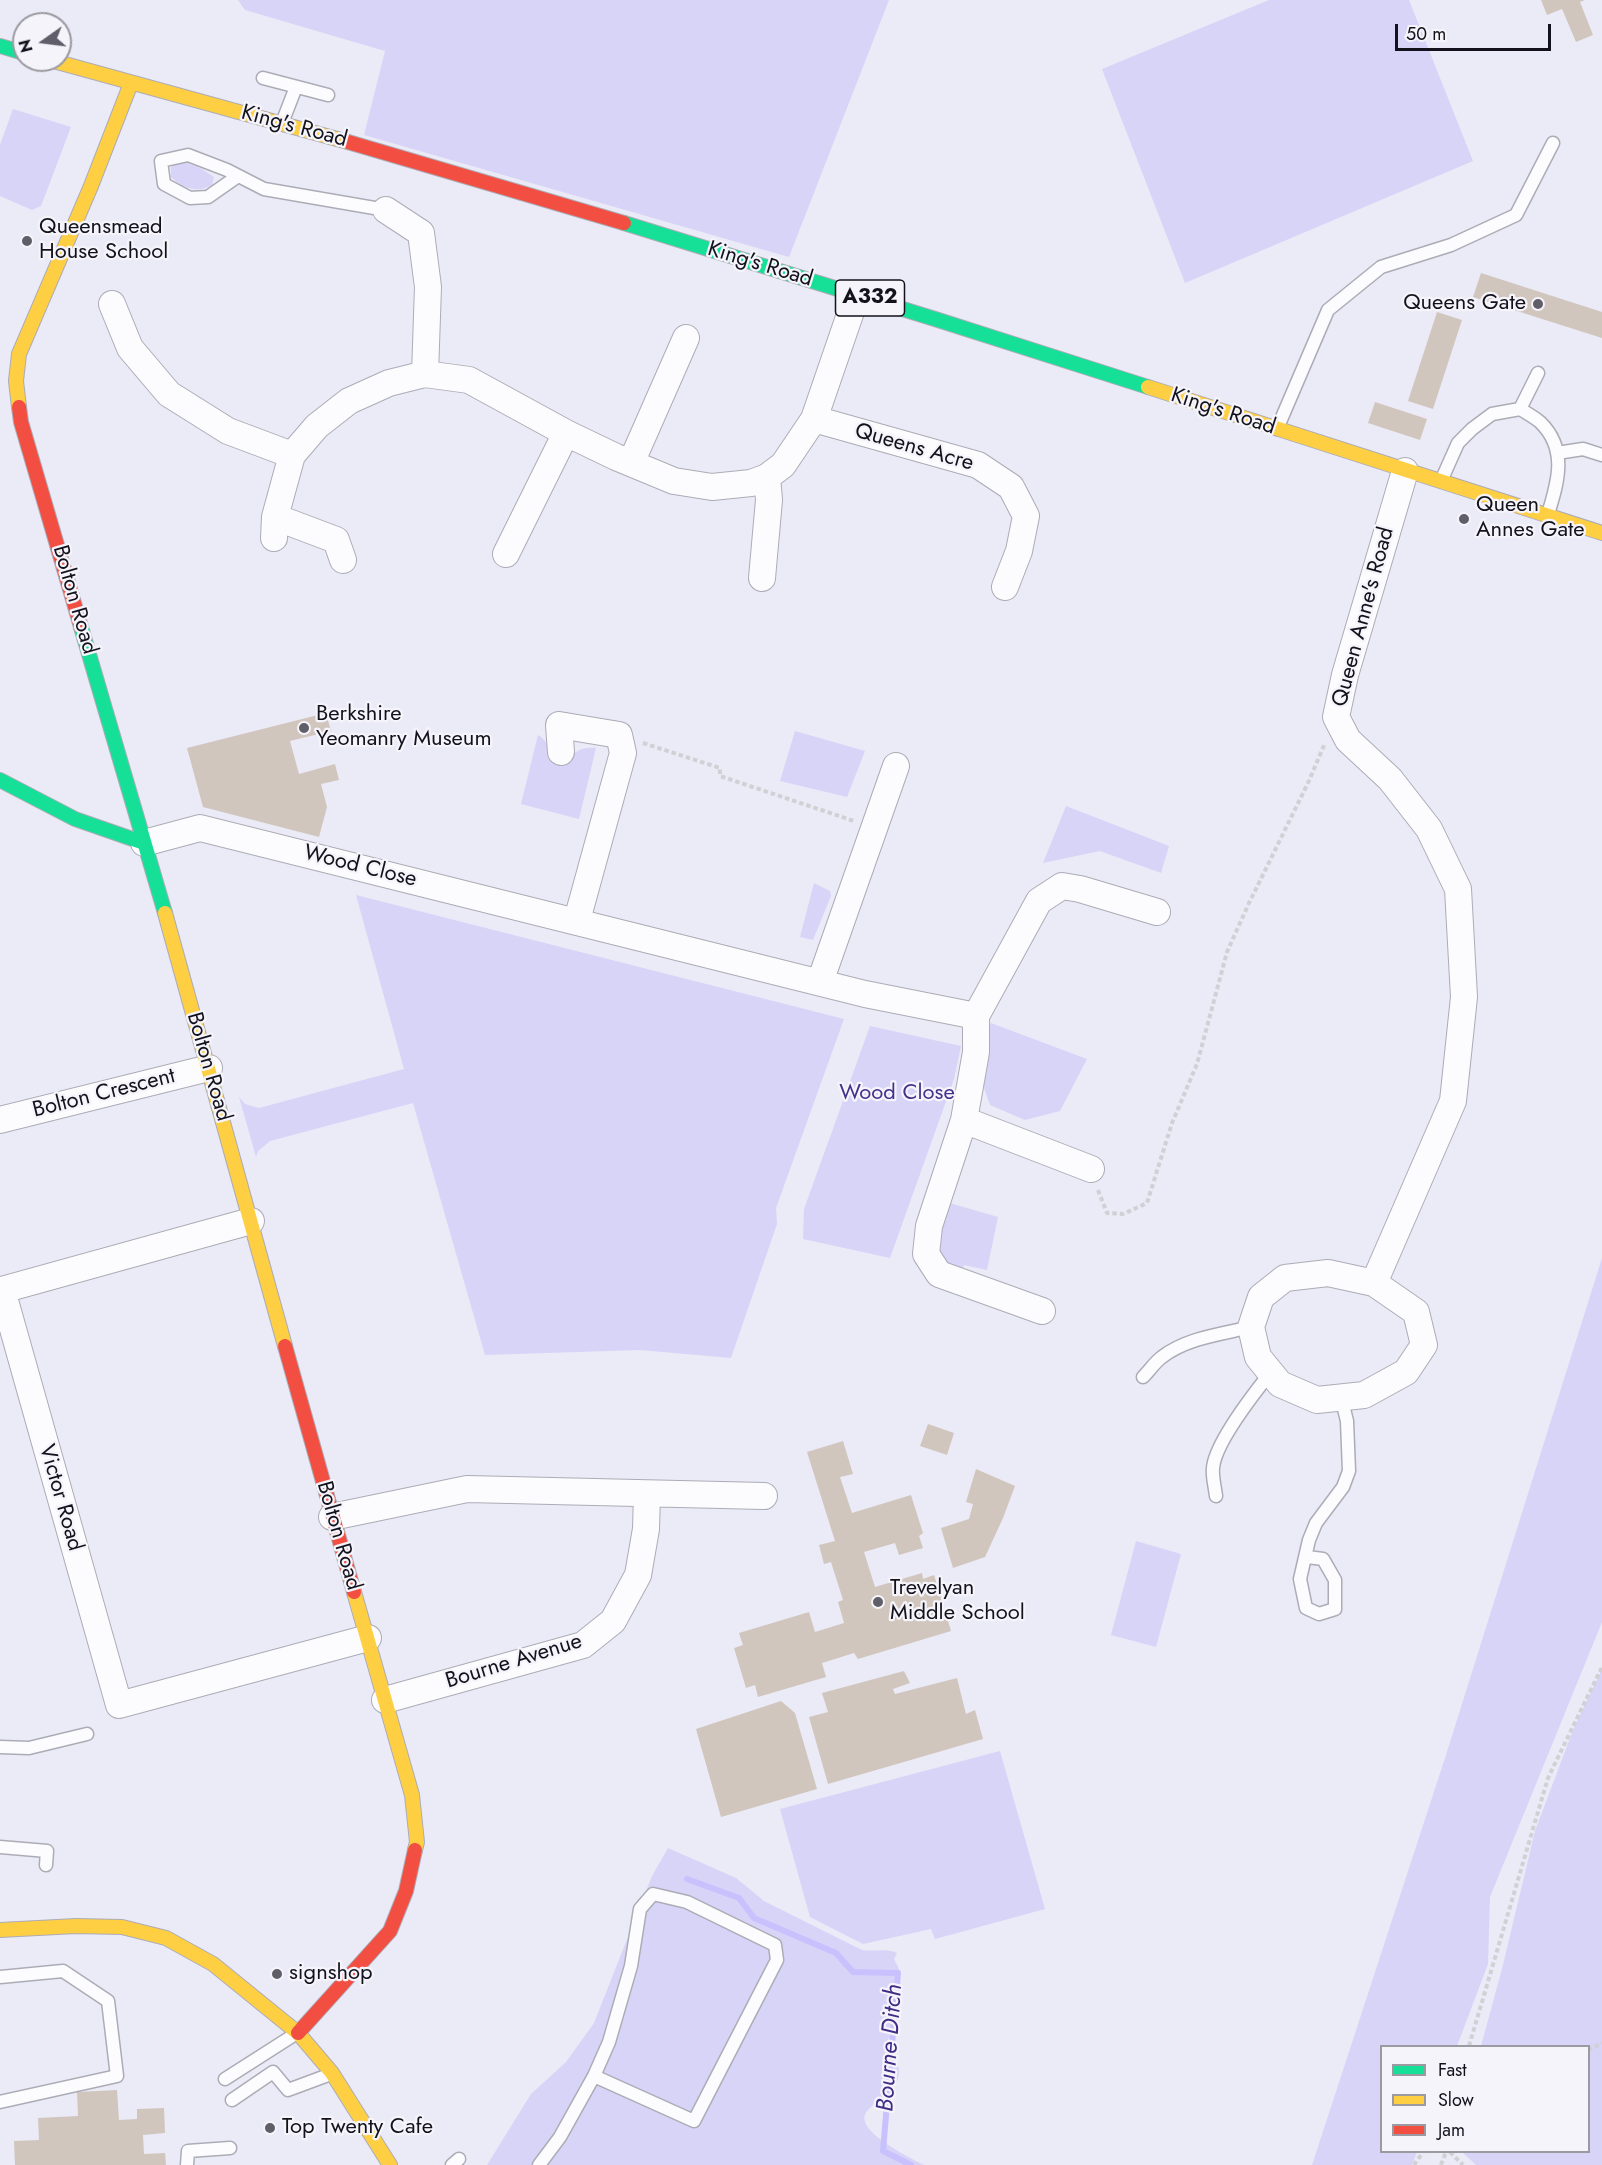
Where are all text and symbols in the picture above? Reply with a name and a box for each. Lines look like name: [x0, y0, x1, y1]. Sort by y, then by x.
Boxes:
north arrow: [12, 12, 72, 72]
scale bar: [1398, 12, 1554, 50]
text: 50 m: [1406, 21, 1446, 47]
text: N: [13, 37, 39, 55]
street label: King's Road: [238, 100, 350, 154]
place label: Queensmead House School: [39, 215, 168, 266]
marker: Queensmead House School: [20, 234, 34, 248]
street label: King's Road: [704, 237, 816, 293]
road number: A332: [836, 280, 904, 316]
place label: Queens Gate: [1403, 291, 1526, 317]
marker: Queens Gate: [1531, 297, 1545, 311]
street label: King's Road: [1167, 383, 1279, 441]
street label: Queens Acre: [852, 418, 976, 478]
place label: Queen Annes Gate: [1476, 493, 1585, 544]
marker: Queen Annes Gate: [1457, 512, 1471, 526]
street label: Queen Anne's Road: [1327, 524, 1401, 710]
street label: Bolton Road: [46, 542, 102, 658]
place label: Berkshire Yeomanry Museum: [316, 702, 492, 754]
marker: Berkshire Yeomanry Museum: [297, 721, 311, 735]
street label: Wood Close: [301, 840, 419, 894]
street label: Bolton Road: [180, 1009, 236, 1125]
street label: Bolton Crescent: [30, 1064, 178, 1124]
park label: Wood Close: [839, 1081, 955, 1107]
street label: Victor Road: [32, 1442, 88, 1554]
street label: Bolton Road: [310, 1478, 366, 1594]
place label: Trevelyan Middle School: [890, 1576, 1025, 1628]
marker: Trevelyan Middle School: [871, 1595, 885, 1609]
street label: Bourne Avenue: [443, 1629, 585, 1695]
place label: signshop: [289, 1961, 373, 1987]
marker: signshop: [270, 1967, 284, 1981]
water label: Bourne Ditch: [872, 1983, 910, 2113]
legend: [1380, 2045, 1590, 2153]
text: Fast: [1438, 2057, 1467, 2083]
text: Slow: [1438, 2087, 1474, 2113]
place label: Top Twenty Cafe: [282, 2115, 433, 2141]
text: Jam: [1438, 2117, 1465, 2143]
marker: Top Twenty Cafe: [263, 2121, 277, 2135]

